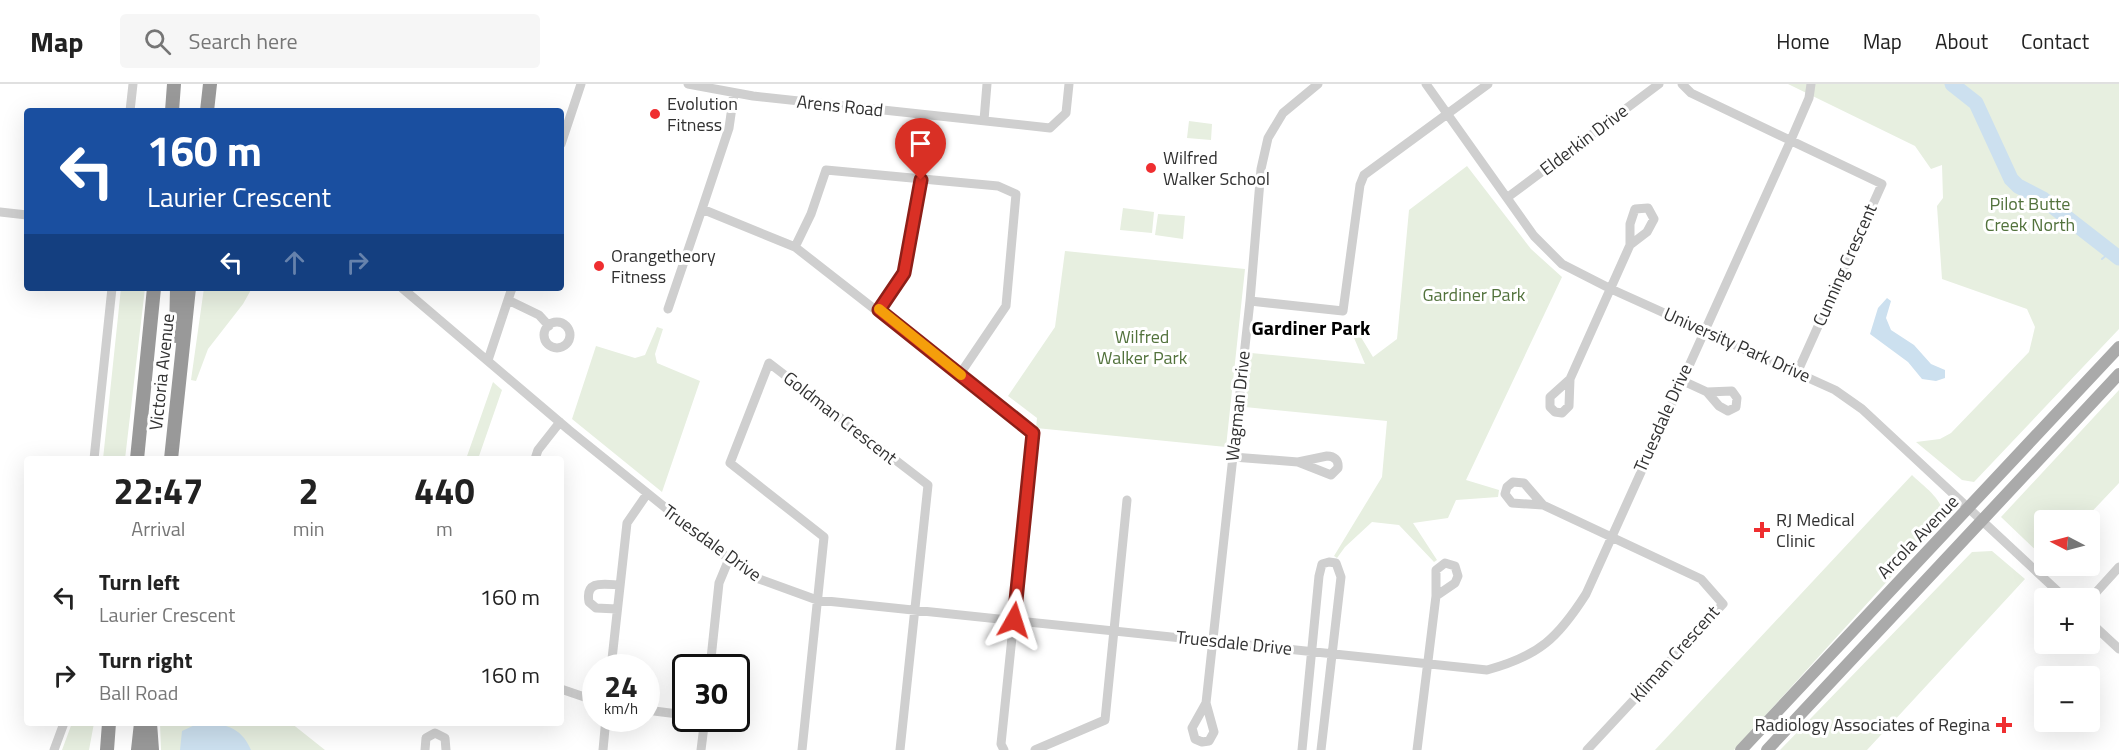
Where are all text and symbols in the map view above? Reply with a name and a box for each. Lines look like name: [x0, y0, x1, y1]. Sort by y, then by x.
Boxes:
search box: [120, 14, 540, 68]
text: Map: [30, 20, 84, 63]
text: Search here: [189, 24, 298, 58]
icon: search: [141, 25, 174, 58]
text: Home: [1776, 25, 1830, 57]
text: Map: [1863, 25, 1902, 57]
text: About: [1935, 25, 1988, 57]
text: Contact: [2021, 25, 2089, 57]
street label: Arens Road: [795, 88, 885, 123]
place label: Evolution Fitness: [667, 90, 738, 138]
street label: Elderkin Drive: [1534, 97, 1634, 182]
marker: Evolution Fitness: [648, 107, 662, 121]
text: 160 m: [147, 118, 262, 182]
pin: [895, 118, 946, 180]
icon: arrive: [904, 127, 937, 160]
icon: left: [48, 132, 126, 210]
place label: Wilfred Walker School: [1163, 144, 1270, 192]
marker: Wilfred Walker School: [1144, 161, 1158, 175]
text: Laurier Crescent: [147, 176, 331, 217]
park label: Pilot Butte Creek North: [1985, 190, 2075, 238]
street label: Cunning Crescent: [1806, 199, 1884, 330]
place label: Orangetheory Fitness: [611, 242, 716, 290]
icon: left: [215, 246, 248, 279]
icon: ahead: [278, 246, 311, 279]
icon: right: [341, 246, 374, 279]
marker: Orangetheory Fitness: [592, 259, 606, 273]
park label: Gardiner Park: [1423, 281, 1526, 308]
street label: University Park Drive: [1660, 300, 1815, 389]
street label: Victoria Avenue: [142, 312, 181, 432]
district label: Gardiner Park: [1252, 312, 1371, 343]
park label: Wilfred Walker Park: [1097, 323, 1188, 371]
street label: Wagman Drive: [1218, 349, 1257, 463]
street label: Truesdale Drive: [1627, 359, 1699, 476]
street label: Goldman Crescent: [778, 365, 904, 471]
text: 22:47: [113, 463, 203, 518]
text: 2: [299, 463, 319, 518]
text: 440: [414, 463, 475, 518]
street label: Arcola Avenue: [1871, 489, 1965, 585]
street label: Truesdale Drive: [657, 497, 767, 588]
place label: RJ Medical Clinic: [1776, 506, 1855, 554]
north arrow: [2034, 510, 2100, 576]
map controls: [2034, 510, 2100, 732]
text: Arrival: [131, 513, 186, 544]
text: min: [293, 513, 325, 544]
text: m: [436, 513, 453, 544]
marker: RJ Medical Clinic: [1753, 521, 1771, 539]
text: Turn left: [99, 565, 180, 599]
text: 160 m: [480, 580, 540, 614]
icon: left: [48, 581, 81, 614]
position arrow: [982, 588, 1046, 652]
button: +: [2034, 588, 2100, 654]
text: Laurier Crescent: [99, 599, 235, 630]
street label: Kliman Crescent: [1624, 599, 1726, 708]
street label: Truesdale Drive: [1175, 623, 1293, 662]
text: Turn right: [99, 643, 193, 677]
speed limit sign: 30: [672, 654, 750, 732]
text: 160 m: [480, 658, 540, 692]
icon: right: [48, 659, 81, 692]
text: 24: [604, 663, 638, 709]
button: −: [2034, 666, 2100, 732]
text: Ball Road: [99, 677, 178, 708]
text: km/h: [604, 697, 638, 720]
place label: Radiology Associates of Regina: [1755, 711, 1990, 738]
marker: Radiology Associates of Regina: [1995, 716, 2013, 734]

